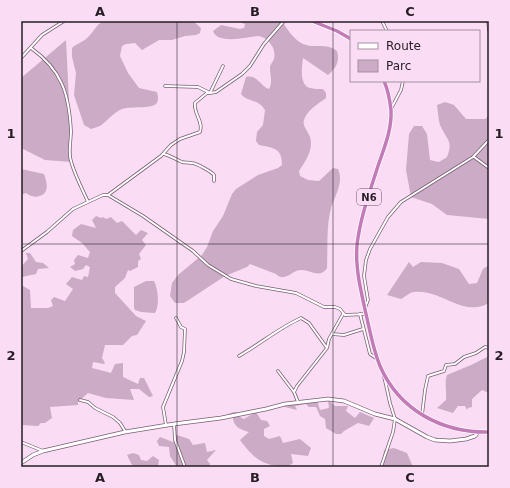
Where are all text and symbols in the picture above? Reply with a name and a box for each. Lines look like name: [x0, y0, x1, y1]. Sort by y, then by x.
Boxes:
text: A: [95, 4, 105, 19]
text: B: [250, 4, 260, 19]
text: C: [405, 4, 415, 19]
legend: [350, 30, 480, 82]
text: Route: [386, 39, 421, 53]
text: Parc: [386, 59, 411, 73]
text: 1: [6, 126, 16, 141]
text: 1: [494, 126, 504, 141]
road number: N6: [357, 189, 381, 205]
text: 2: [6, 348, 16, 363]
text: 2: [494, 348, 504, 363]
text: A: [95, 470, 105, 485]
text: B: [250, 470, 260, 485]
text: C: [405, 470, 415, 485]

